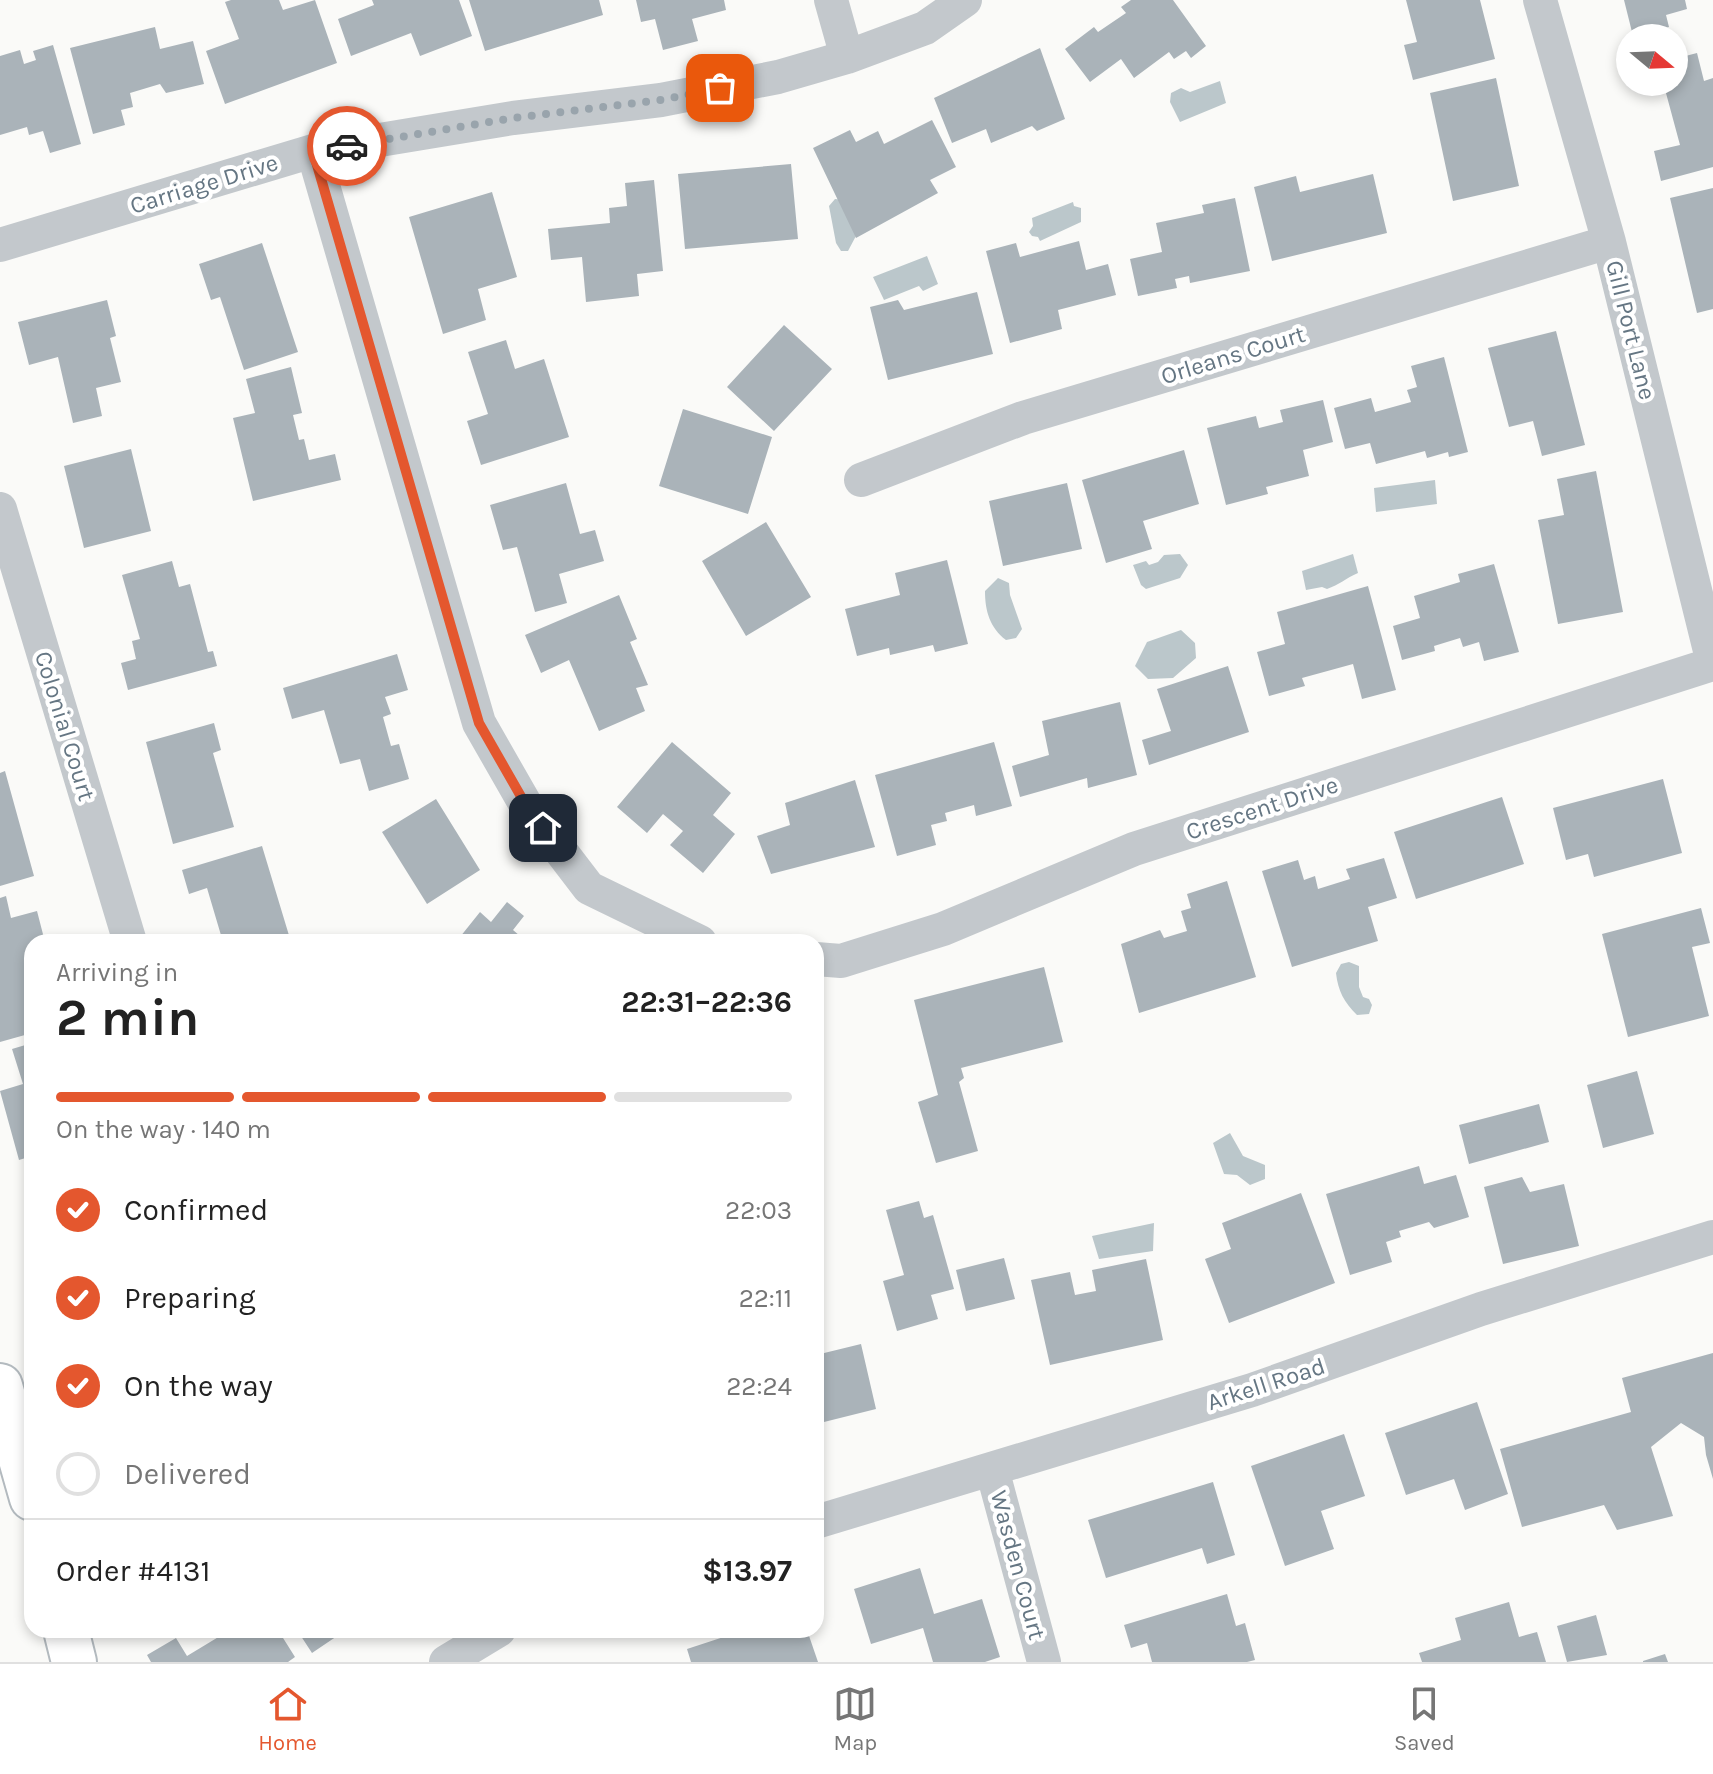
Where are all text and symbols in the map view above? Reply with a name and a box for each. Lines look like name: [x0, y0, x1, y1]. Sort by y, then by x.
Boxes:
north arrow: [1616, 24, 1688, 96]
map controls: [1616, 24, 1688, 96]
pin: [686, 54, 754, 122]
icon: bag: [698, 66, 742, 110]
courier: [307, 106, 387, 186]
icon: car: [325, 124, 369, 168]
street label: Carriage Drive: [127, 148, 281, 220]
street label: Gill Port Lane: [1600, 257, 1662, 403]
street label: Orleans Court: [1158, 320, 1308, 390]
street label: Colonial Court: [29, 648, 101, 804]
street label: Crescent Drive: [1182, 770, 1342, 846]
pin: [509, 794, 577, 862]
icon: home: [521, 806, 565, 850]
text: Arriving in: [56, 957, 178, 988]
text: 22:31–22:36: [621, 984, 792, 1020]
text: 2 min: [56, 987, 199, 1048]
text: On the way · 140 m: [56, 1114, 271, 1145]
icon: check: [56, 1188, 100, 1232]
text: Confirmed: [124, 1192, 268, 1228]
text: 22:03: [725, 1195, 792, 1226]
icon: check: [56, 1276, 100, 1320]
text: Preparing: [124, 1280, 256, 1316]
text: 22:11: [739, 1283, 792, 1314]
street label: Arkell Road: [1203, 1352, 1329, 1416]
icon: check: [56, 1364, 100, 1408]
text: On the way: [124, 1368, 273, 1404]
text: 22:24: [726, 1371, 792, 1402]
text: Delivered: [124, 1456, 251, 1492]
street label: Wasden Court: [985, 1487, 1051, 1643]
text: Order #4131: [56, 1553, 210, 1589]
text: $13.97: [702, 1553, 792, 1589]
tab: Home: [258, 1682, 317, 1756]
tab: Map: [833, 1682, 877, 1756]
tab: Saved: [1394, 1682, 1455, 1756]

